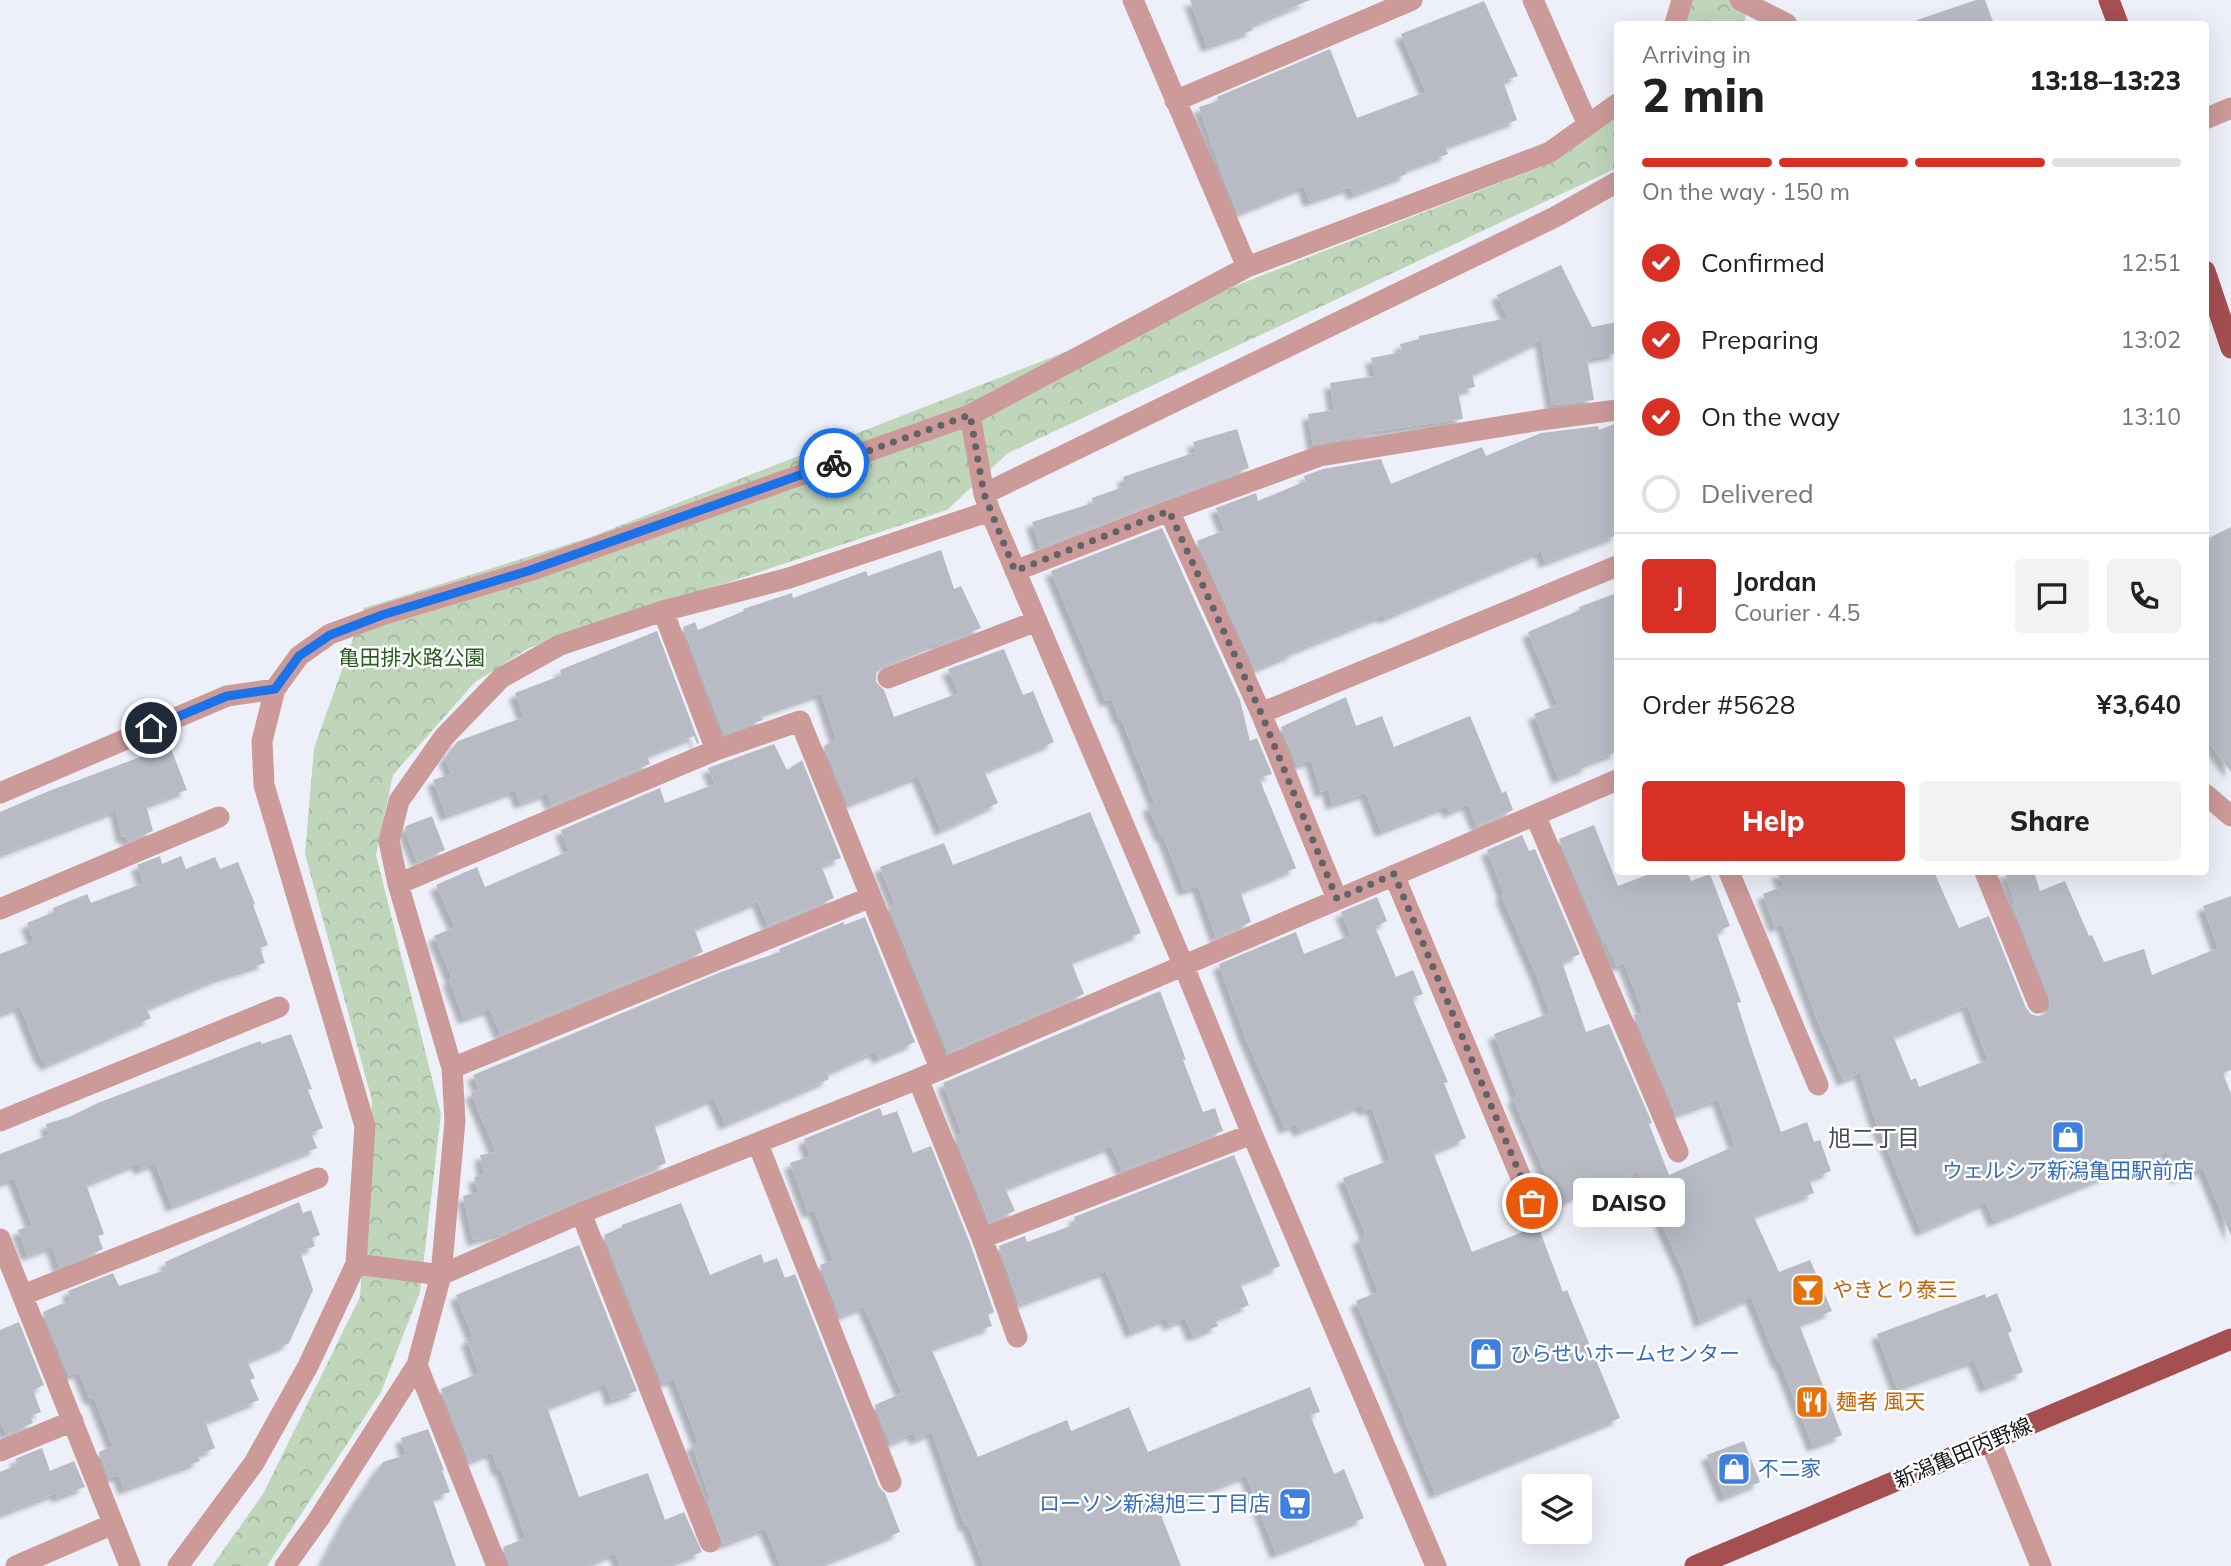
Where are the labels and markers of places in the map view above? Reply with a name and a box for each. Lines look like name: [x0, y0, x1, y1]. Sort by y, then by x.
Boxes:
pin: [121, 698, 181, 758]
shop icon: ウェルシア新潟亀田駅前店: [2049, 1118, 2087, 1156]
place label: ウェルシア新潟亀田駅前店: [1942, 1157, 2194, 1183]
pin: [1502, 1173, 1562, 1233]
callout: DAISO: [1574, 1178, 1686, 1228]
bar icon: やきとり泰三: [1789, 1271, 1827, 1309]
place label: やきとり泰三: [1832, 1276, 1958, 1302]
shop icon: ひらせいホームセンター: [1467, 1335, 1505, 1373]
place label: ひらせいホームセンター: [1510, 1340, 1740, 1366]
restaurant icon: 麺者 風天: [1793, 1383, 1831, 1421]
place label: 麺者 風天: [1836, 1388, 1925, 1414]
shop icon: 不二家: [1715, 1450, 1753, 1488]
place label: 不二家: [1758, 1455, 1821, 1481]
supermarket icon: ローソン新潟旭三丁目店: [1276, 1485, 1314, 1523]
place label: ローソン新潟旭三丁目店: [1039, 1490, 1270, 1516]

